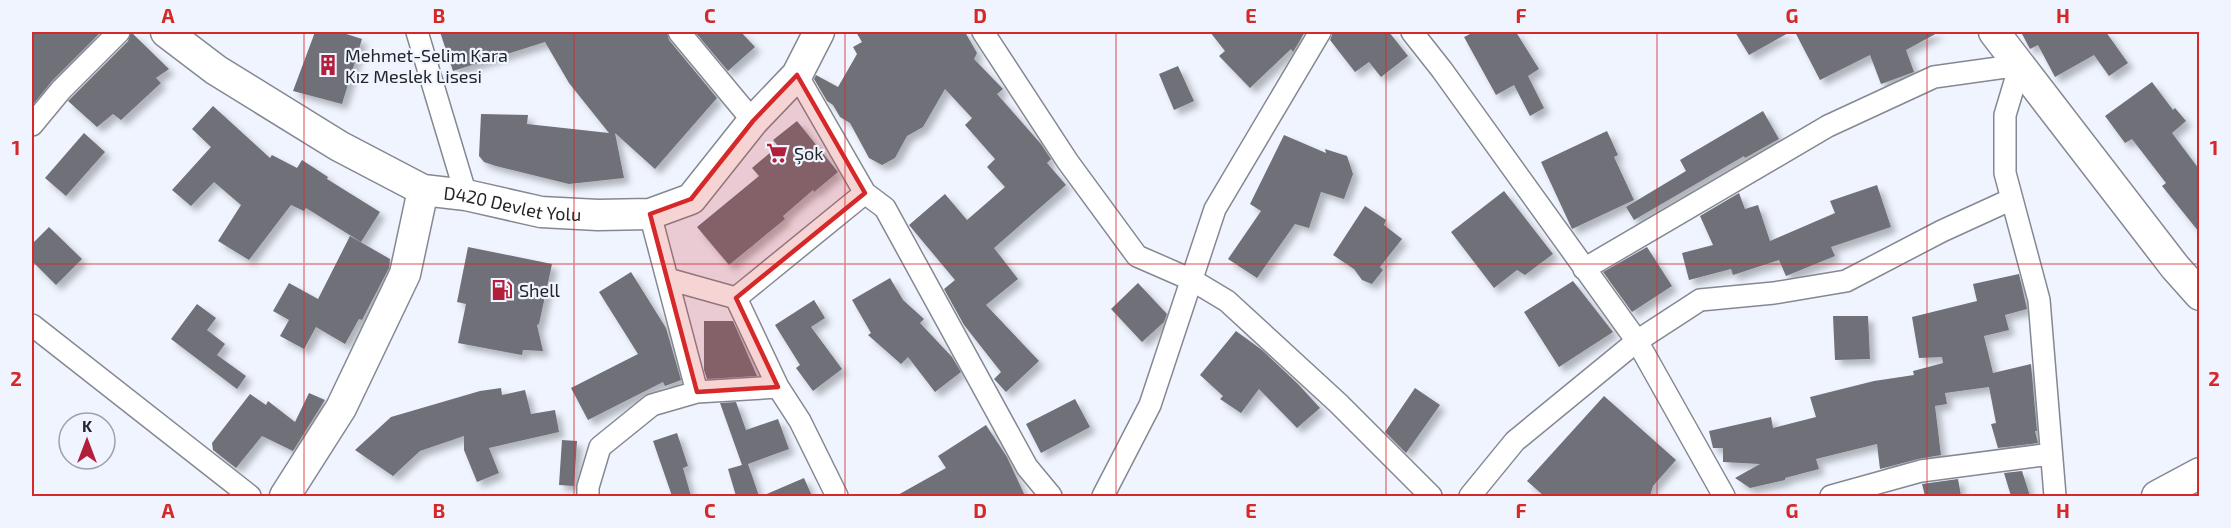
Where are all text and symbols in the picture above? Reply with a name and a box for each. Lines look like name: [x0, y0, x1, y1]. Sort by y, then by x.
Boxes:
text: A: [161, 3, 175, 27]
text: B: [433, 3, 445, 27]
text: C: [704, 3, 716, 27]
text: D: [973, 3, 987, 27]
text: E: [1245, 3, 1257, 27]
text: F: [1515, 3, 1527, 27]
text: G: [1786, 3, 1798, 27]
text: H: [2056, 3, 2070, 27]
place label: Mehmet-Selim Kara Kız Meslek Lisesi: [345, 44, 508, 87]
building icon: Mehmet-Selim Kara Kız Meslek Lisesi: [316, 53, 340, 77]
text: 1: [12, 135, 20, 159]
text: 1: [2210, 135, 2218, 159]
supermarket icon: Şok: [765, 141, 789, 165]
place label: Şok: [794, 142, 823, 165]
street label: D420 Devlet Yolu: [443, 182, 582, 225]
fuel station icon: Shell: [490, 278, 514, 302]
place label: Shell: [519, 279, 561, 301]
text: 2: [10, 366, 22, 390]
text: 2: [2208, 366, 2220, 390]
north arrow: [57, 411, 117, 471]
text: K: [82, 416, 93, 435]
text: A: [161, 498, 175, 522]
text: B: [433, 498, 445, 522]
text: C: [704, 498, 716, 522]
text: D: [973, 498, 987, 522]
text: E: [1245, 498, 1257, 522]
text: F: [1515, 498, 1527, 522]
text: G: [1786, 498, 1798, 522]
text: H: [2056, 498, 2070, 522]

